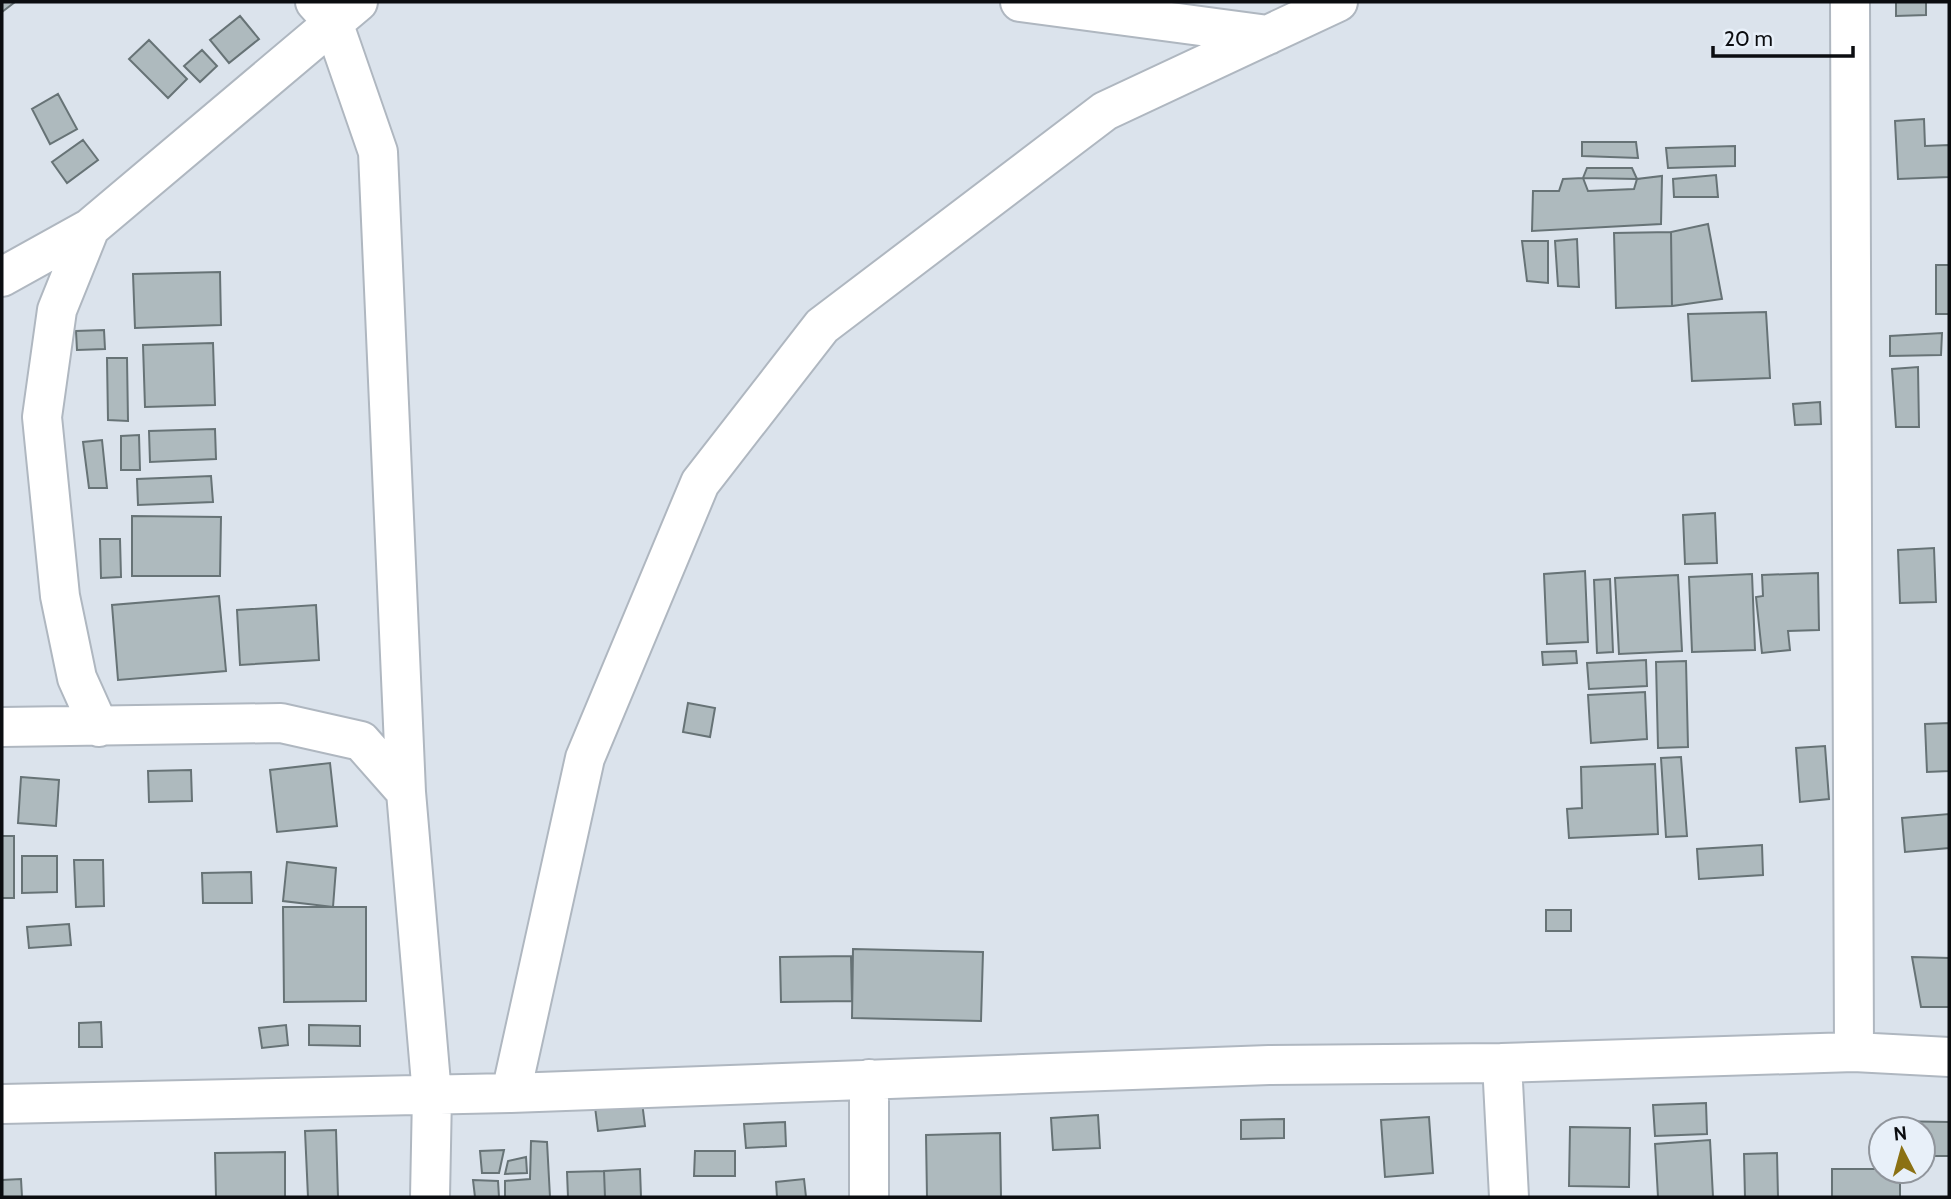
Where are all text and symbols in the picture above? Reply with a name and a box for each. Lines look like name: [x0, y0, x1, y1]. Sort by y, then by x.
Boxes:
scale bar: [1713, 14, 1853, 58]
text: 20 m: [1724, 26, 1773, 51]
north arrow: [1867, 1115, 1937, 1185]
text: N: [1892, 1121, 1908, 1146]

